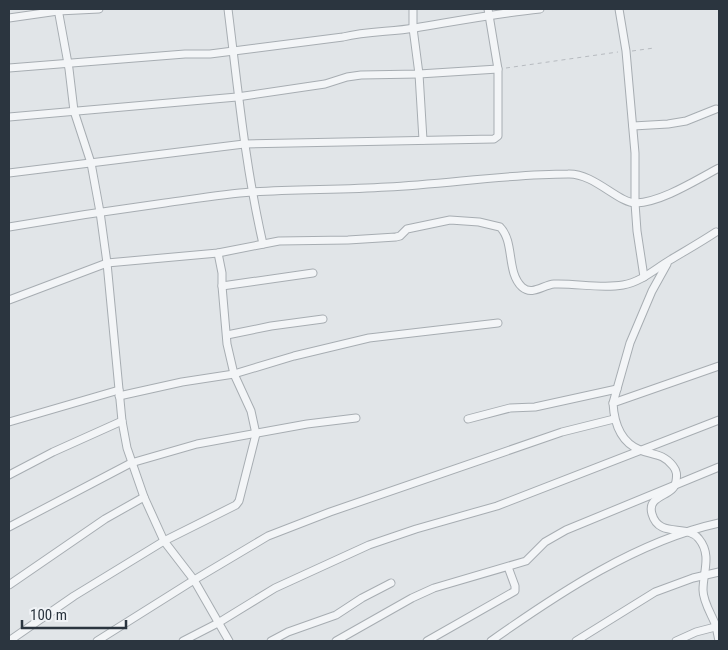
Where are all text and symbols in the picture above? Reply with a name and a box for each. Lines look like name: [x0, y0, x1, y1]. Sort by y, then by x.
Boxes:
scale bar: [22, 598, 126, 630]
text: 100 m: [30, 606, 67, 624]

